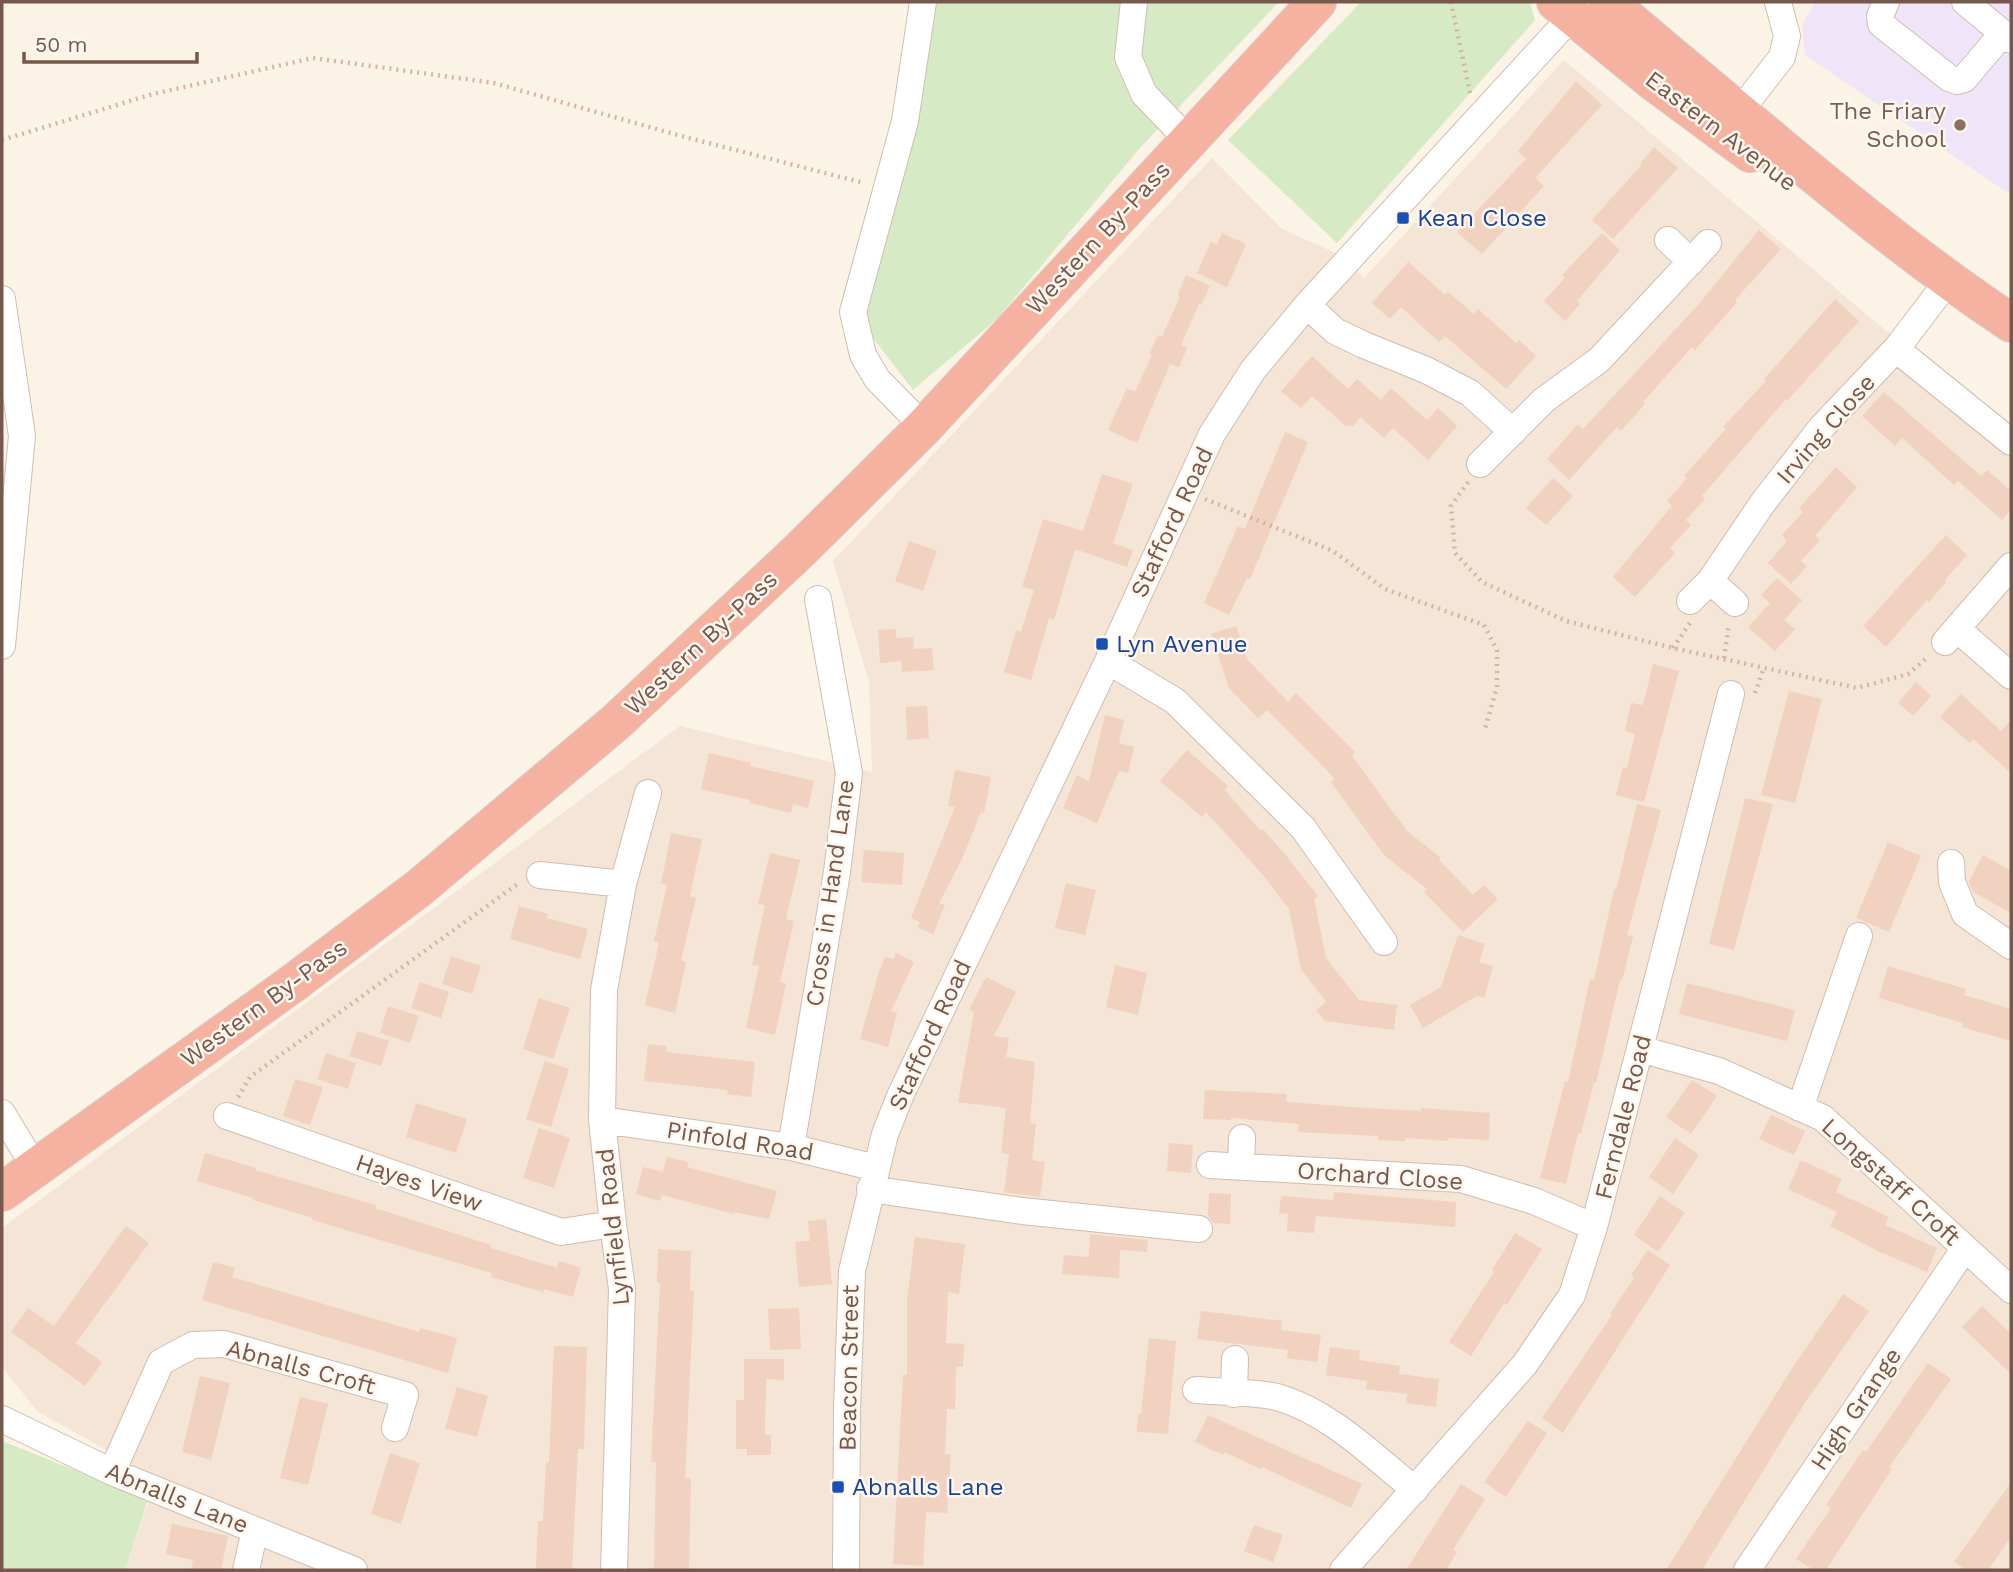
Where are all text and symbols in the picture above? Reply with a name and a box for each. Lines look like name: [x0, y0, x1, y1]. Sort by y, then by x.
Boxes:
scale bar: [24, 21, 198, 65]
text: 50 m: [35, 32, 87, 57]
street label: Eastern Avenue: [1640, 65, 1802, 197]
place label: The Friary School: [1830, 97, 1947, 153]
marker: The Friary School: [1952, 117, 1968, 133]
street label: Western By-Pass: [1020, 156, 1176, 320]
place label: Kean Close: [1417, 204, 1547, 232]
marker: Kean Close: [1395, 210, 1411, 226]
street label: Irving Close: [1771, 368, 1881, 490]
street label: Stafford Road: [1125, 442, 1219, 602]
street label: Western By-Pass: [619, 565, 783, 721]
place label: Lyn Avenue: [1116, 630, 1248, 658]
marker: Lyn Avenue: [1094, 636, 1110, 652]
street label: Cross in Hand Lane: [800, 778, 860, 1008]
street label: Western By-Pass: [175, 933, 353, 1073]
street label: Stafford Road: [883, 955, 977, 1115]
street label: Ferndale Road: [1589, 1032, 1657, 1202]
street label: Longstaff Croft: [1816, 1113, 1966, 1251]
street label: Pinfold Road: [665, 1116, 815, 1166]
street label: Lynfield Road: [591, 1147, 635, 1307]
street label: Hayes View: [352, 1148, 486, 1218]
street label: Orchard Close: [1296, 1156, 1464, 1196]
street label: Beacon Street: [834, 1285, 864, 1451]
street label: Abnalls Croft: [223, 1334, 379, 1400]
street label: High Grange: [1805, 1342, 1907, 1476]
street label: Abnalls Lane: [102, 1457, 252, 1539]
place label: Abnalls Lane: [852, 1473, 1004, 1501]
marker: Abnalls Lane: [830, 1479, 846, 1495]

